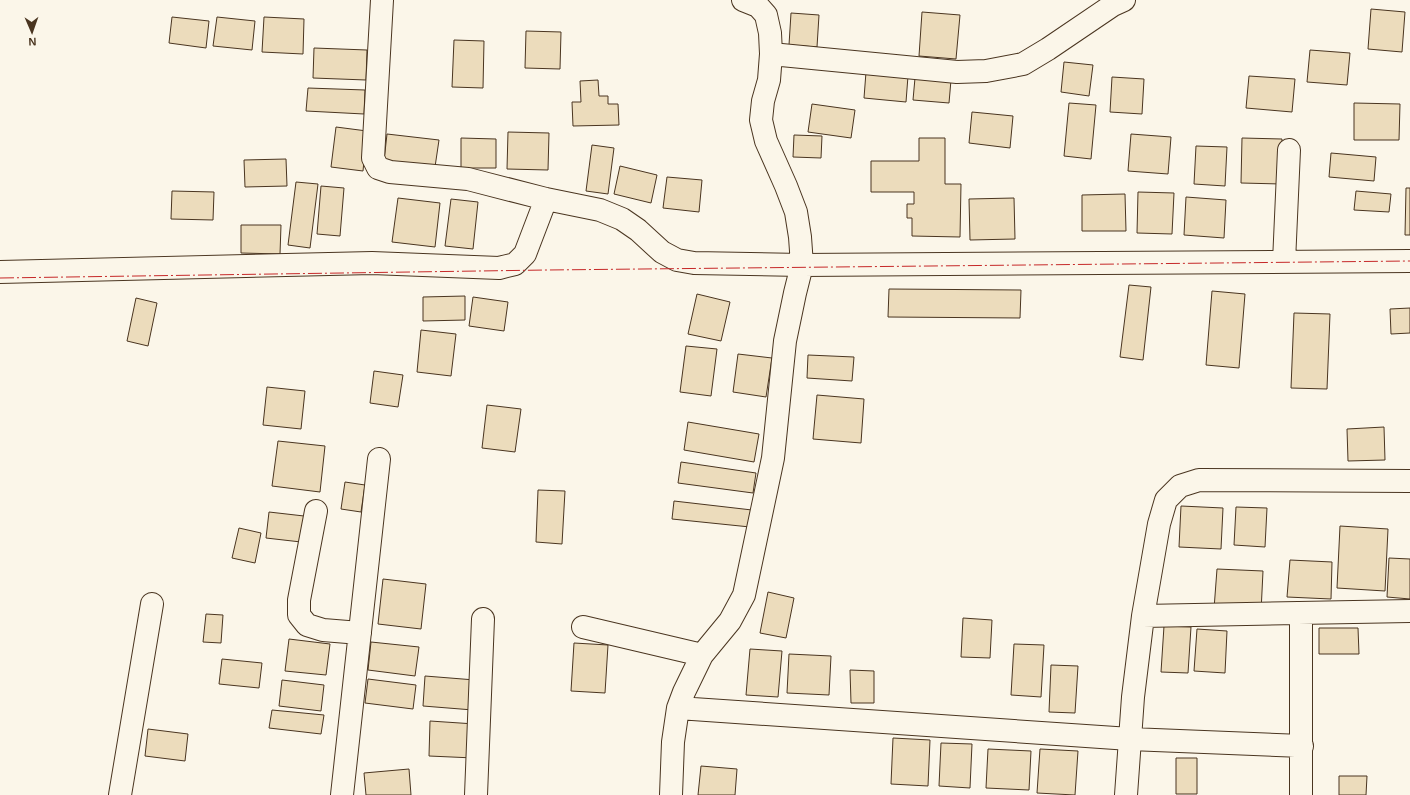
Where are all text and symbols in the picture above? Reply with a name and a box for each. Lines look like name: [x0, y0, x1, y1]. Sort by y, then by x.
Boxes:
north arrow: [12, 12, 52, 52]
text: N: [28, 36, 37, 48]

